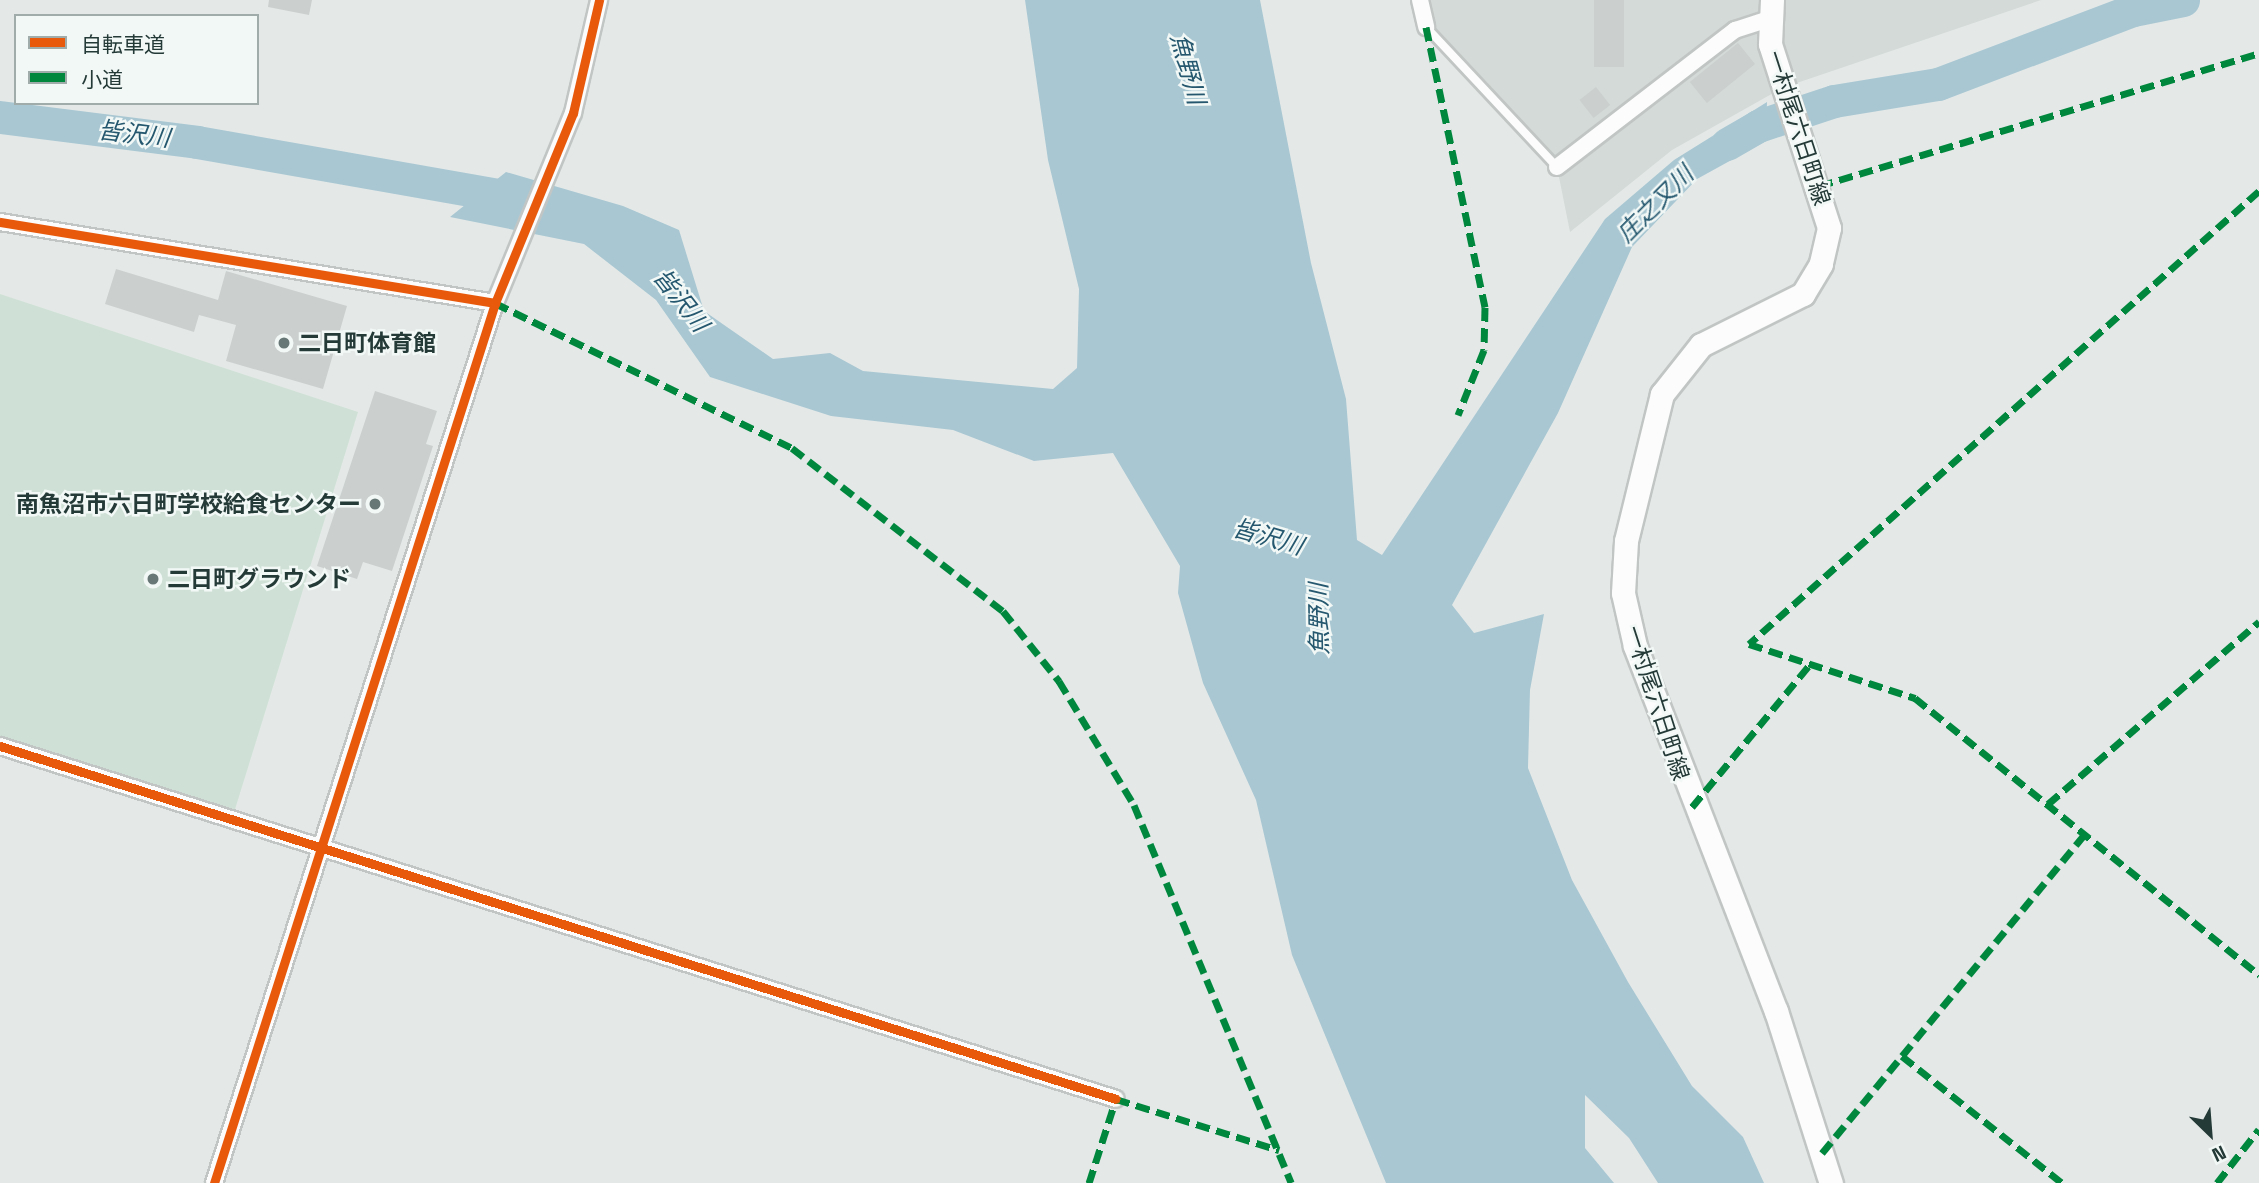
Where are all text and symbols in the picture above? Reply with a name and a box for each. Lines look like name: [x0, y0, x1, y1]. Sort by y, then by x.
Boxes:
legend: [14, 14, 259, 105]
water label: 魚野川: [1165, 30, 1211, 108]
text: 自転車道: [81, 31, 165, 58]
street label: 一村尾六日町線: [1760, 47, 1836, 209]
text: 小道: [81, 66, 123, 93]
water label: 皆沢川: [97, 115, 171, 153]
water label: 庄之又川: [1611, 160, 1699, 248]
water label: 皆沢川: [647, 263, 715, 337]
place label: 二日町体育館: [298, 329, 436, 357]
marker: 二日町体育館: [276, 335, 292, 351]
place label: 南魚沼市六日町学校給食センター: [16, 490, 361, 518]
marker: 南魚沼市六日町学校給食センター: [367, 496, 383, 512]
water label: 皆沢川: [1229, 513, 1307, 561]
place label: 二日町グラウンド: [167, 565, 351, 593]
marker: 二日町グラウンド: [145, 571, 161, 587]
water label: 魚野川: [1304, 583, 1334, 655]
street label: 一村尾六日町線: [1619, 622, 1695, 784]
north arrow: [2175, 1099, 2245, 1169]
text: N: [2208, 1139, 2230, 1168]

